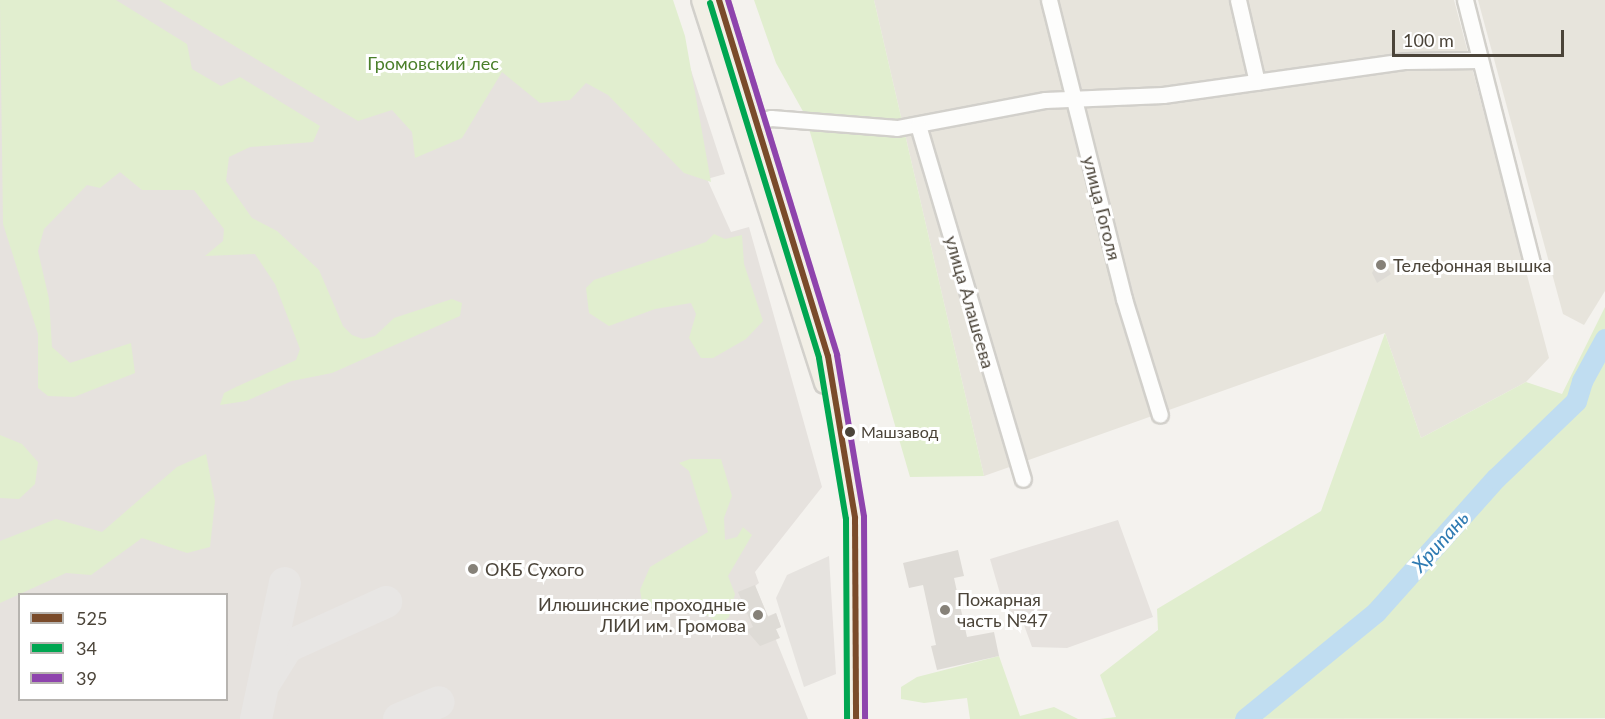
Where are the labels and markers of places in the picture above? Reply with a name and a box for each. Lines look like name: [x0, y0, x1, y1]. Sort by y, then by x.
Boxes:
place label: Телефонная вышка: [1393, 254, 1552, 276]
marker: Телефонная вышка: [1374, 258, 1388, 272]
place label: Машзавод: [861, 422, 938, 442]
marker: Машзавод: [844, 426, 856, 438]
place label: ОКБ Сухого: [485, 558, 584, 580]
marker: ОКБ Сухого: [466, 562, 480, 576]
place label: Пожарная часть №47: [957, 589, 1048, 632]
place label: Илюшинские проходные ЛИИ им. Громова: [538, 594, 746, 636]
marker: Пожарная часть №47: [938, 603, 952, 617]
marker: Илюшинские проходные ЛИИ им. Громова: [751, 608, 765, 622]

